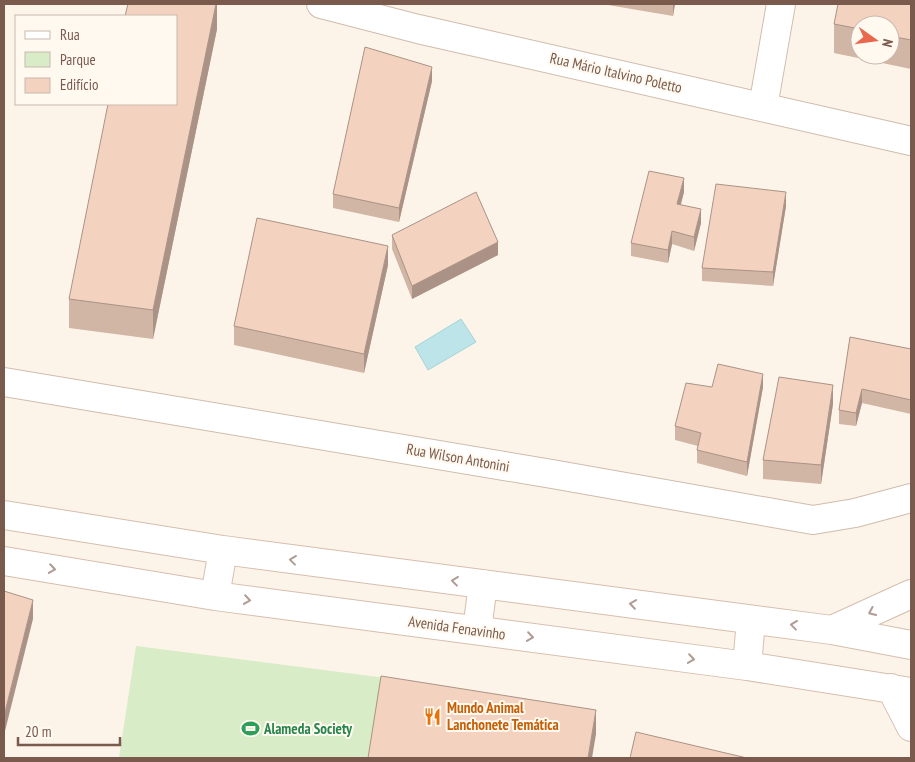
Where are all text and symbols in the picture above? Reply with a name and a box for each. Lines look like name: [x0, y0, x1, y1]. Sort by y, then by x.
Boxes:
legend: [15, 15, 178, 105]
north arrow: [850, 15, 900, 65]
text: Rua: [60, 25, 80, 44]
text: N: [878, 37, 897, 49]
street label: Rua Mário Italvino Poletto: [548, 48, 684, 97]
text: Parque: [60, 50, 96, 69]
text: Edifício: [60, 75, 98, 94]
street label: Rua Wilson Antonini: [405, 439, 511, 476]
one-way arrow: [289, 555, 297, 566]
one-way arrow: [48, 564, 56, 574]
one-way arrow: [450, 576, 458, 587]
one-way arrow: [243, 594, 251, 605]
one-way arrow: [629, 599, 637, 610]
one-way arrow: [868, 606, 877, 617]
street label: Avenida Fenavinho: [407, 611, 507, 644]
one-way arrow: [790, 620, 798, 631]
one-way arrow: [526, 631, 534, 642]
one-way arrow: [687, 653, 695, 664]
place label: Mundo Animal Lanchonete Temática: [447, 698, 559, 734]
restaurant icon: Mundo Animal Lanchonete Temática: [423, 707, 443, 727]
scale bar: [18, 714, 120, 746]
sports icon: Alameda Society: [240, 719, 260, 739]
place label: Alameda Society: [263, 719, 353, 738]
text: 20 m: [25, 722, 51, 741]

